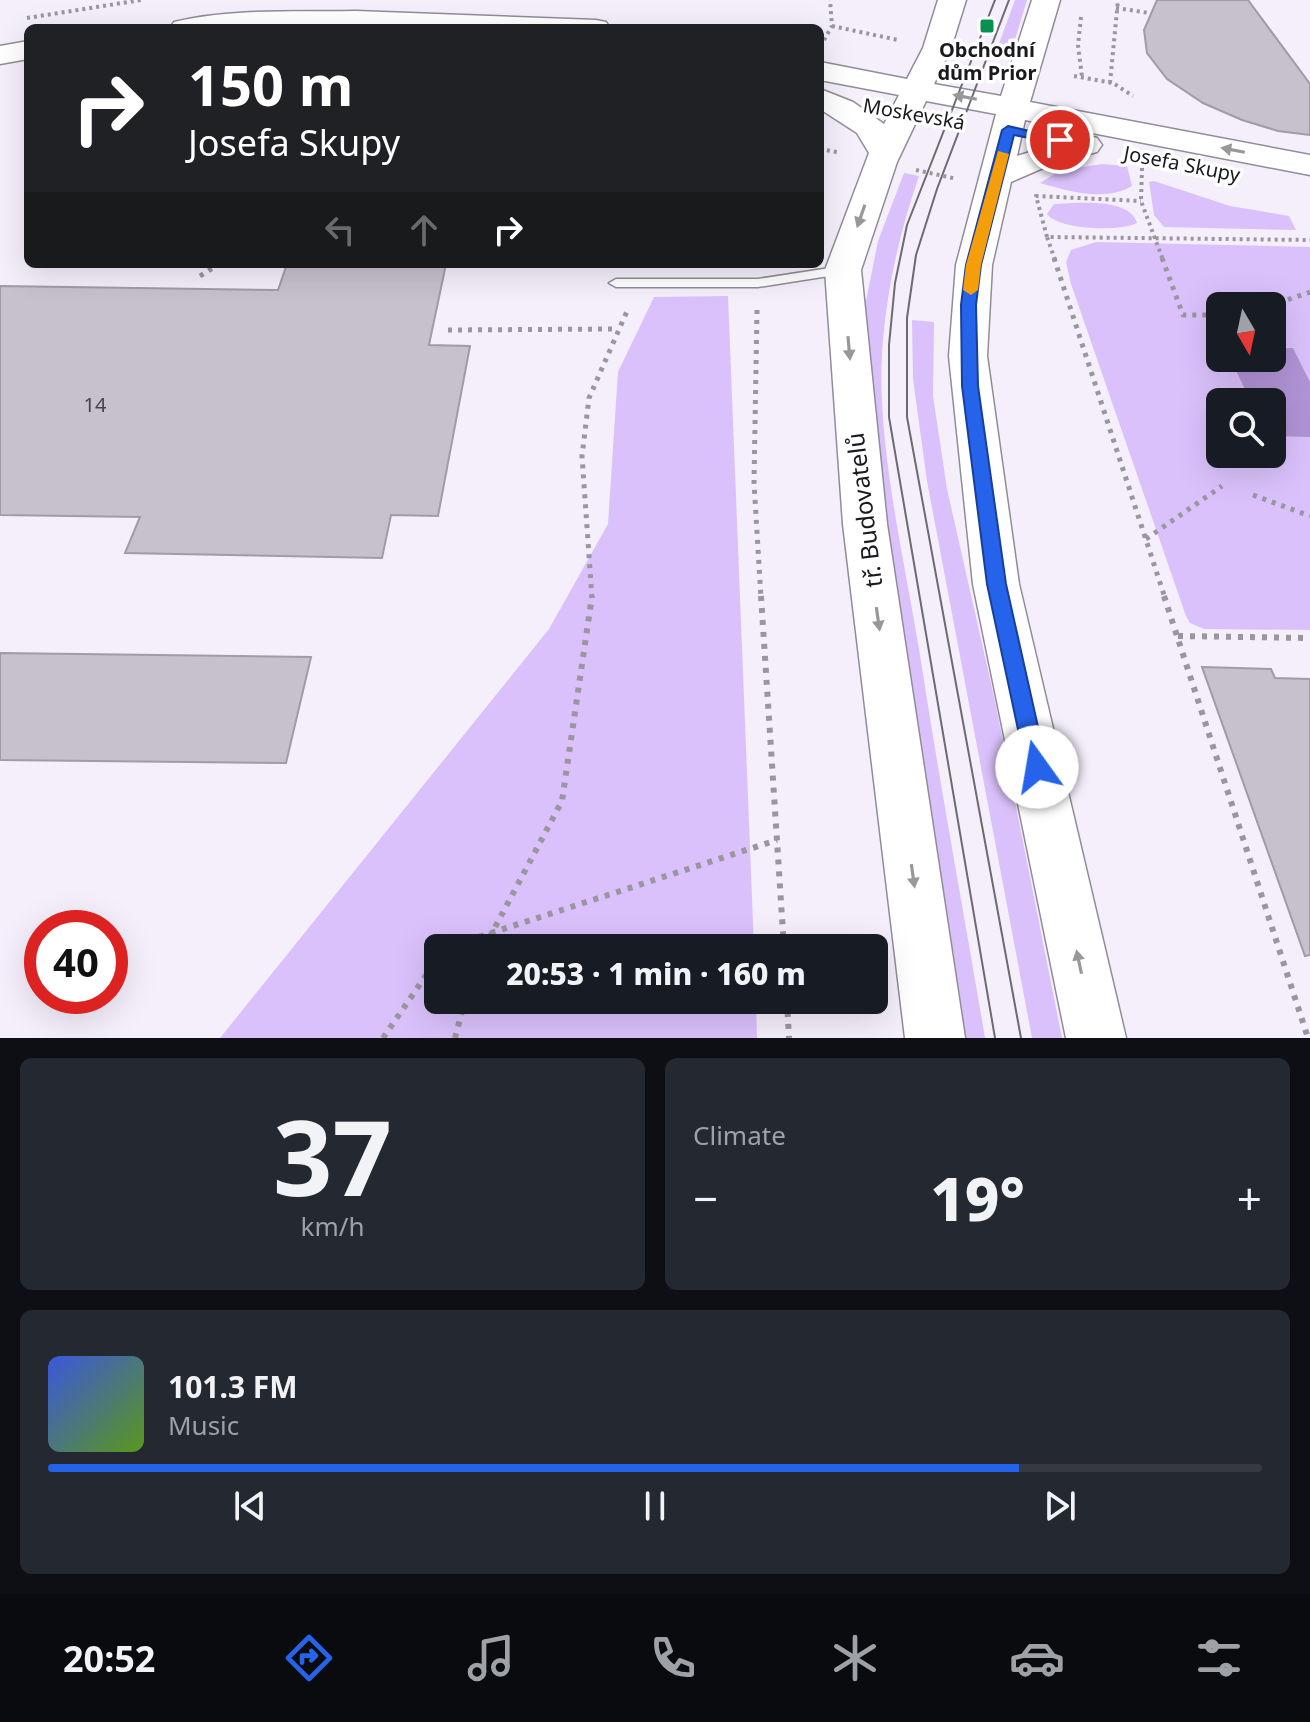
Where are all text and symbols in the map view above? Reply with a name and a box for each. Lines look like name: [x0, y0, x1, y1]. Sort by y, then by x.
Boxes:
marker: Obchodní dům Prior: [978, 17, 996, 35]
place label: Obchodní dům Prior: [937, 36, 1037, 86]
text: 150 m: [188, 46, 353, 122]
icon: right: [56, 56, 160, 160]
one-way arrow: [952, 90, 977, 103]
street label: Moskevská: [861, 91, 967, 136]
pin: [1026, 106, 1094, 174]
text: Josefa Skupy: [188, 118, 400, 167]
icon: arrive: [1038, 118, 1082, 162]
street label: Josefa Skupy: [1120, 139, 1243, 188]
one-way arrow: [1221, 143, 1246, 156]
one-way arrow: [854, 204, 866, 228]
icon: left: [318, 208, 362, 252]
icon: ahead: [402, 208, 446, 252]
icon: right: [486, 208, 530, 252]
north arrow: [1206, 292, 1286, 372]
map controls: [1206, 292, 1286, 468]
one-way arrow: [843, 336, 856, 361]
button: search: [1206, 388, 1286, 468]
house number: 14: [84, 391, 107, 418]
street label: tř. Budovatelů: [838, 431, 889, 589]
one-way arrow: [872, 607, 885, 632]
position arrow: [995, 725, 1079, 809]
one-way arrow: [907, 864, 920, 889]
speed limit sign: 40: [24, 910, 128, 1014]
one-way arrow: [1072, 949, 1085, 974]
text: 20:53 · 1 min · 160 m: [506, 953, 806, 994]
text: 37: [273, 1085, 392, 1226]
text: Climate: [693, 1117, 786, 1153]
text: 19°: [930, 1157, 1025, 1239]
text: −: [693, 1168, 718, 1228]
text: +: [1237, 1168, 1262, 1228]
text: km/h: [301, 1208, 364, 1244]
text: 101.3 FM: [168, 1366, 298, 1407]
text: Music: [168, 1407, 239, 1443]
icon: previous: [228, 1484, 272, 1528]
icon: pause: [633, 1484, 677, 1528]
icon: next: [1038, 1484, 1082, 1528]
icon: directions: [281, 1630, 337, 1686]
icon: music: [463, 1630, 519, 1686]
icon: phone: [645, 1630, 701, 1686]
icon: climate: [827, 1630, 883, 1686]
icon: car: [1009, 1630, 1065, 1686]
icon: filters: [1191, 1630, 1247, 1686]
text: 20:52: [63, 1634, 155, 1683]

